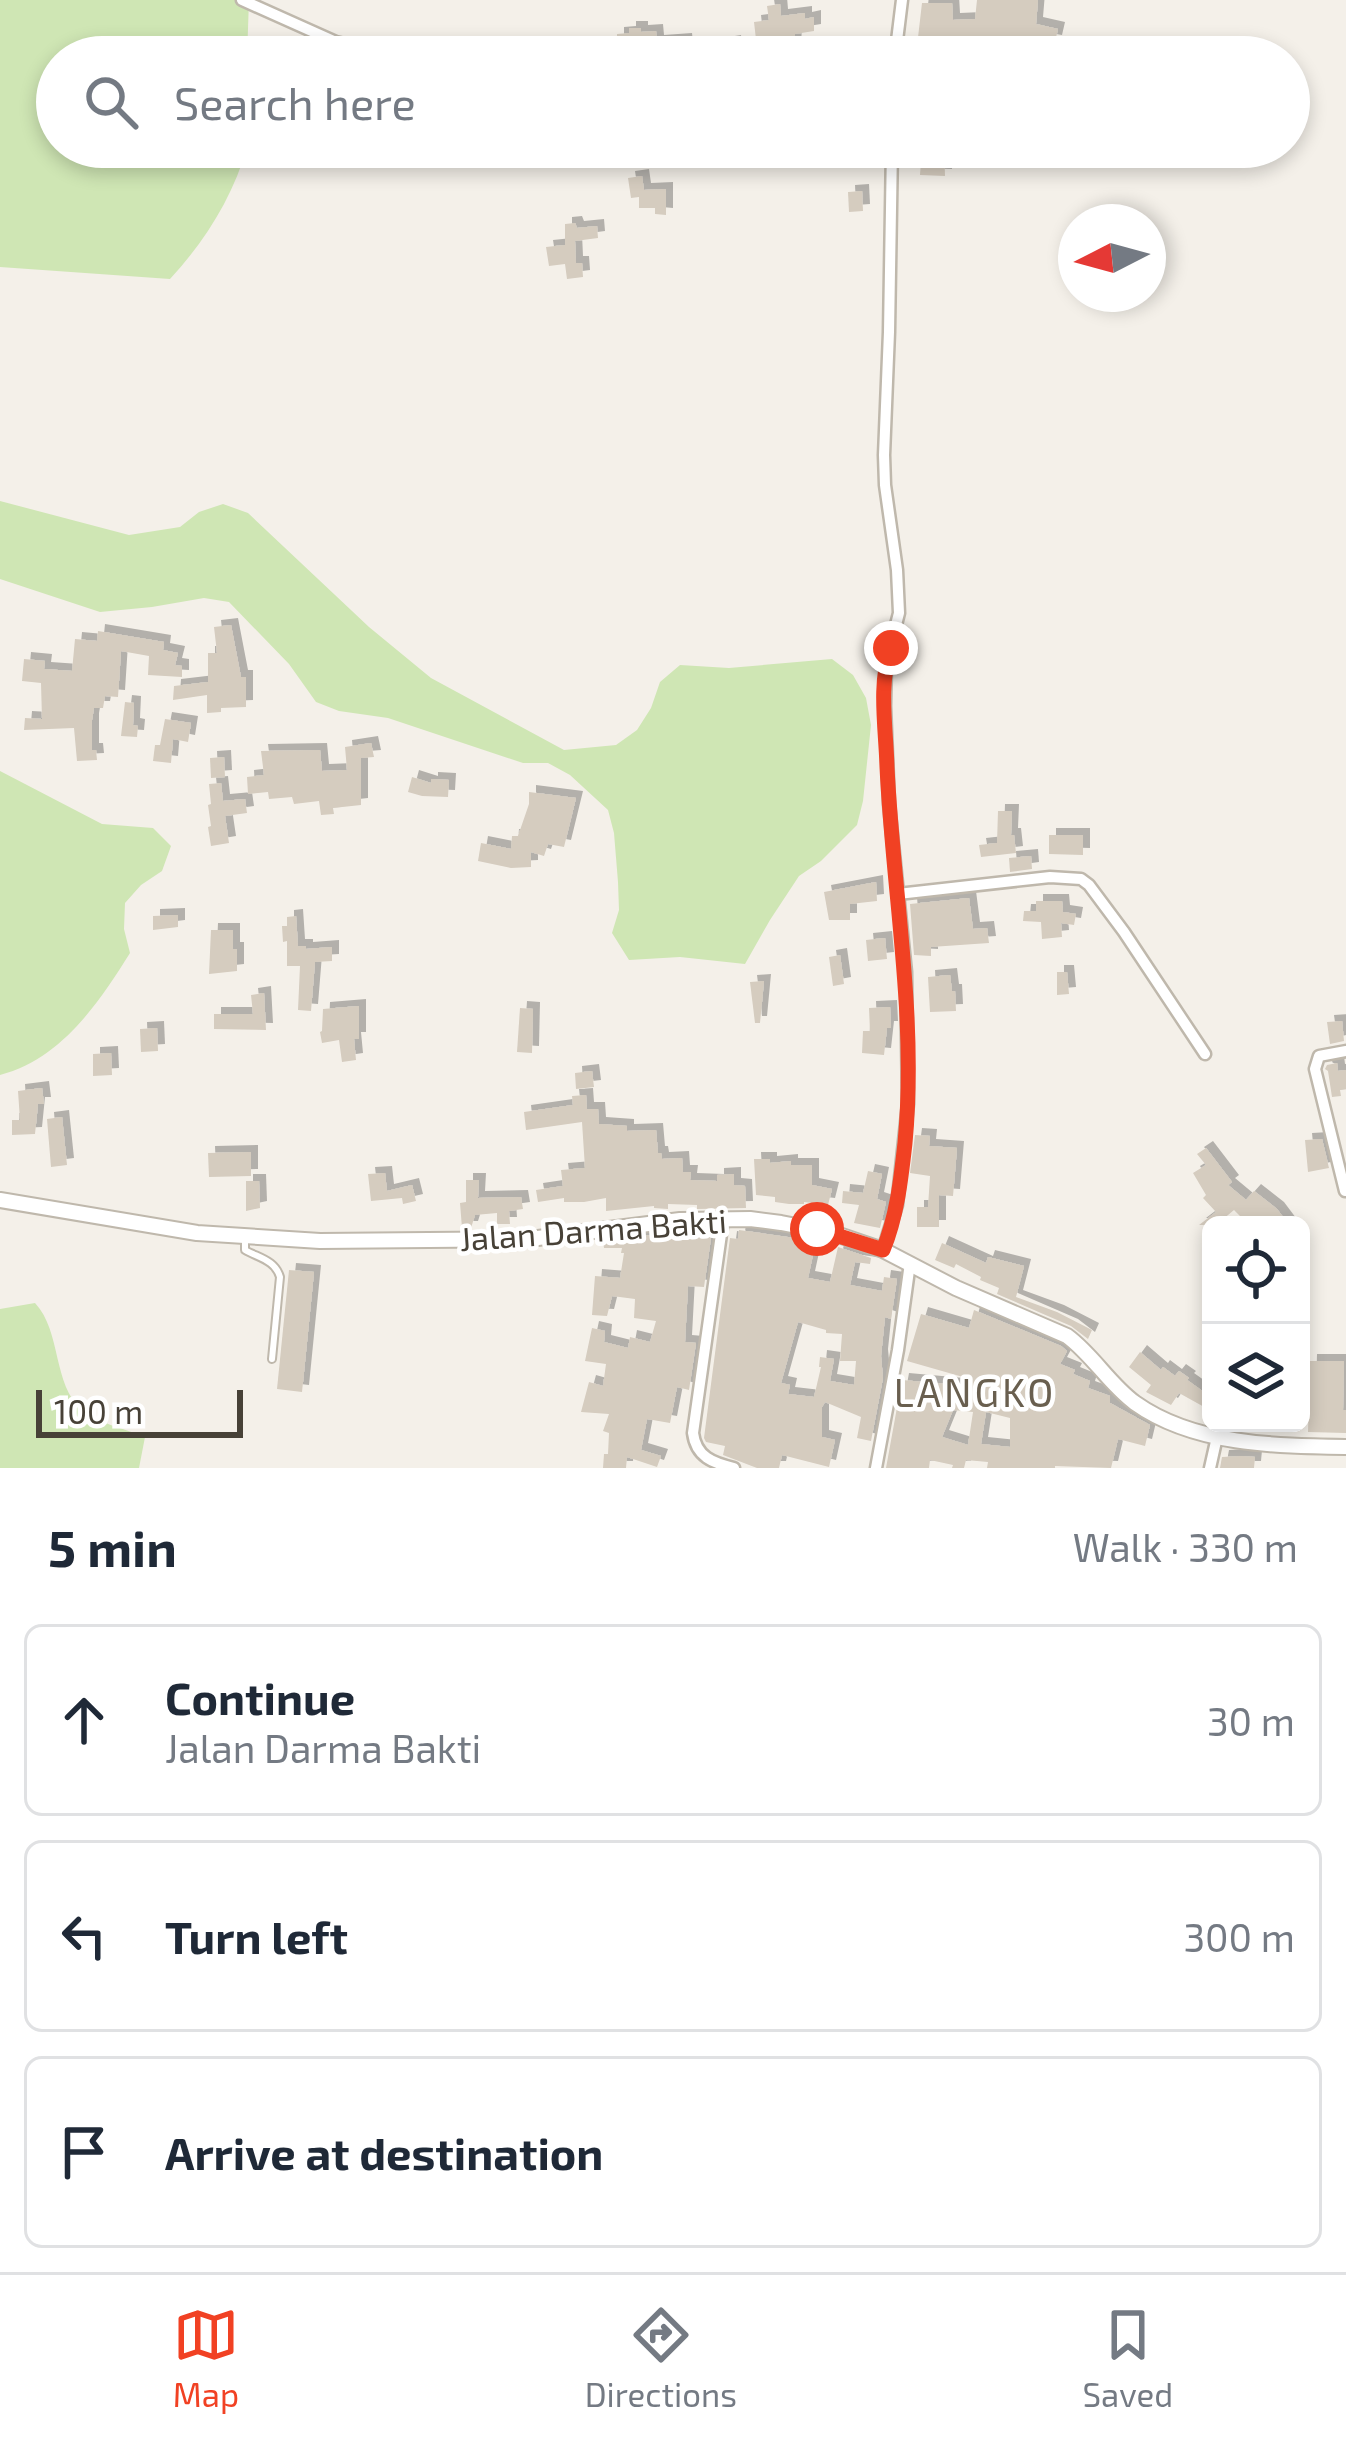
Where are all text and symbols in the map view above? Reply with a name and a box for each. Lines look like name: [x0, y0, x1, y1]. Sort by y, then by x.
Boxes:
search box: [36, 36, 1310, 168]
icon: search: [78, 69, 144, 135]
text: Search here: [174, 75, 416, 129]
north arrow: [1058, 204, 1166, 312]
route end: [864, 621, 918, 675]
street label: Jalan Darma Bakti: [458, 1200, 728, 1258]
route start: [790, 1202, 844, 1256]
map controls: [1202, 1216, 1310, 1432]
button: locate: [1202, 1216, 1310, 1324]
button: layers: [1202, 1324, 1310, 1432]
district label: LANGKO: [894, 1368, 1056, 1415]
scale bar: [36, 1384, 243, 1437]
text: 100 m: [54, 1391, 143, 1431]
text: 5 min: [48, 1516, 177, 1577]
text: Walk · 330 m: [1073, 1523, 1298, 1570]
text: Continue: [165, 1670, 355, 1724]
icon: ahead: [51, 1687, 117, 1753]
text: 30 m: [1207, 1697, 1295, 1744]
text: Jalan Darma Bakti: [165, 1724, 481, 1771]
icon: left: [51, 1903, 117, 1969]
text: Turn left: [165, 1909, 348, 1963]
text: 300 m: [1183, 1913, 1295, 1960]
icon: arrive: [51, 2119, 117, 2185]
text: Arrive at destination: [165, 2125, 603, 2179]
tab: Map: [173, 2302, 239, 2414]
tab: Directions: [585, 2302, 737, 2414]
tab: Saved: [1083, 2302, 1173, 2414]

